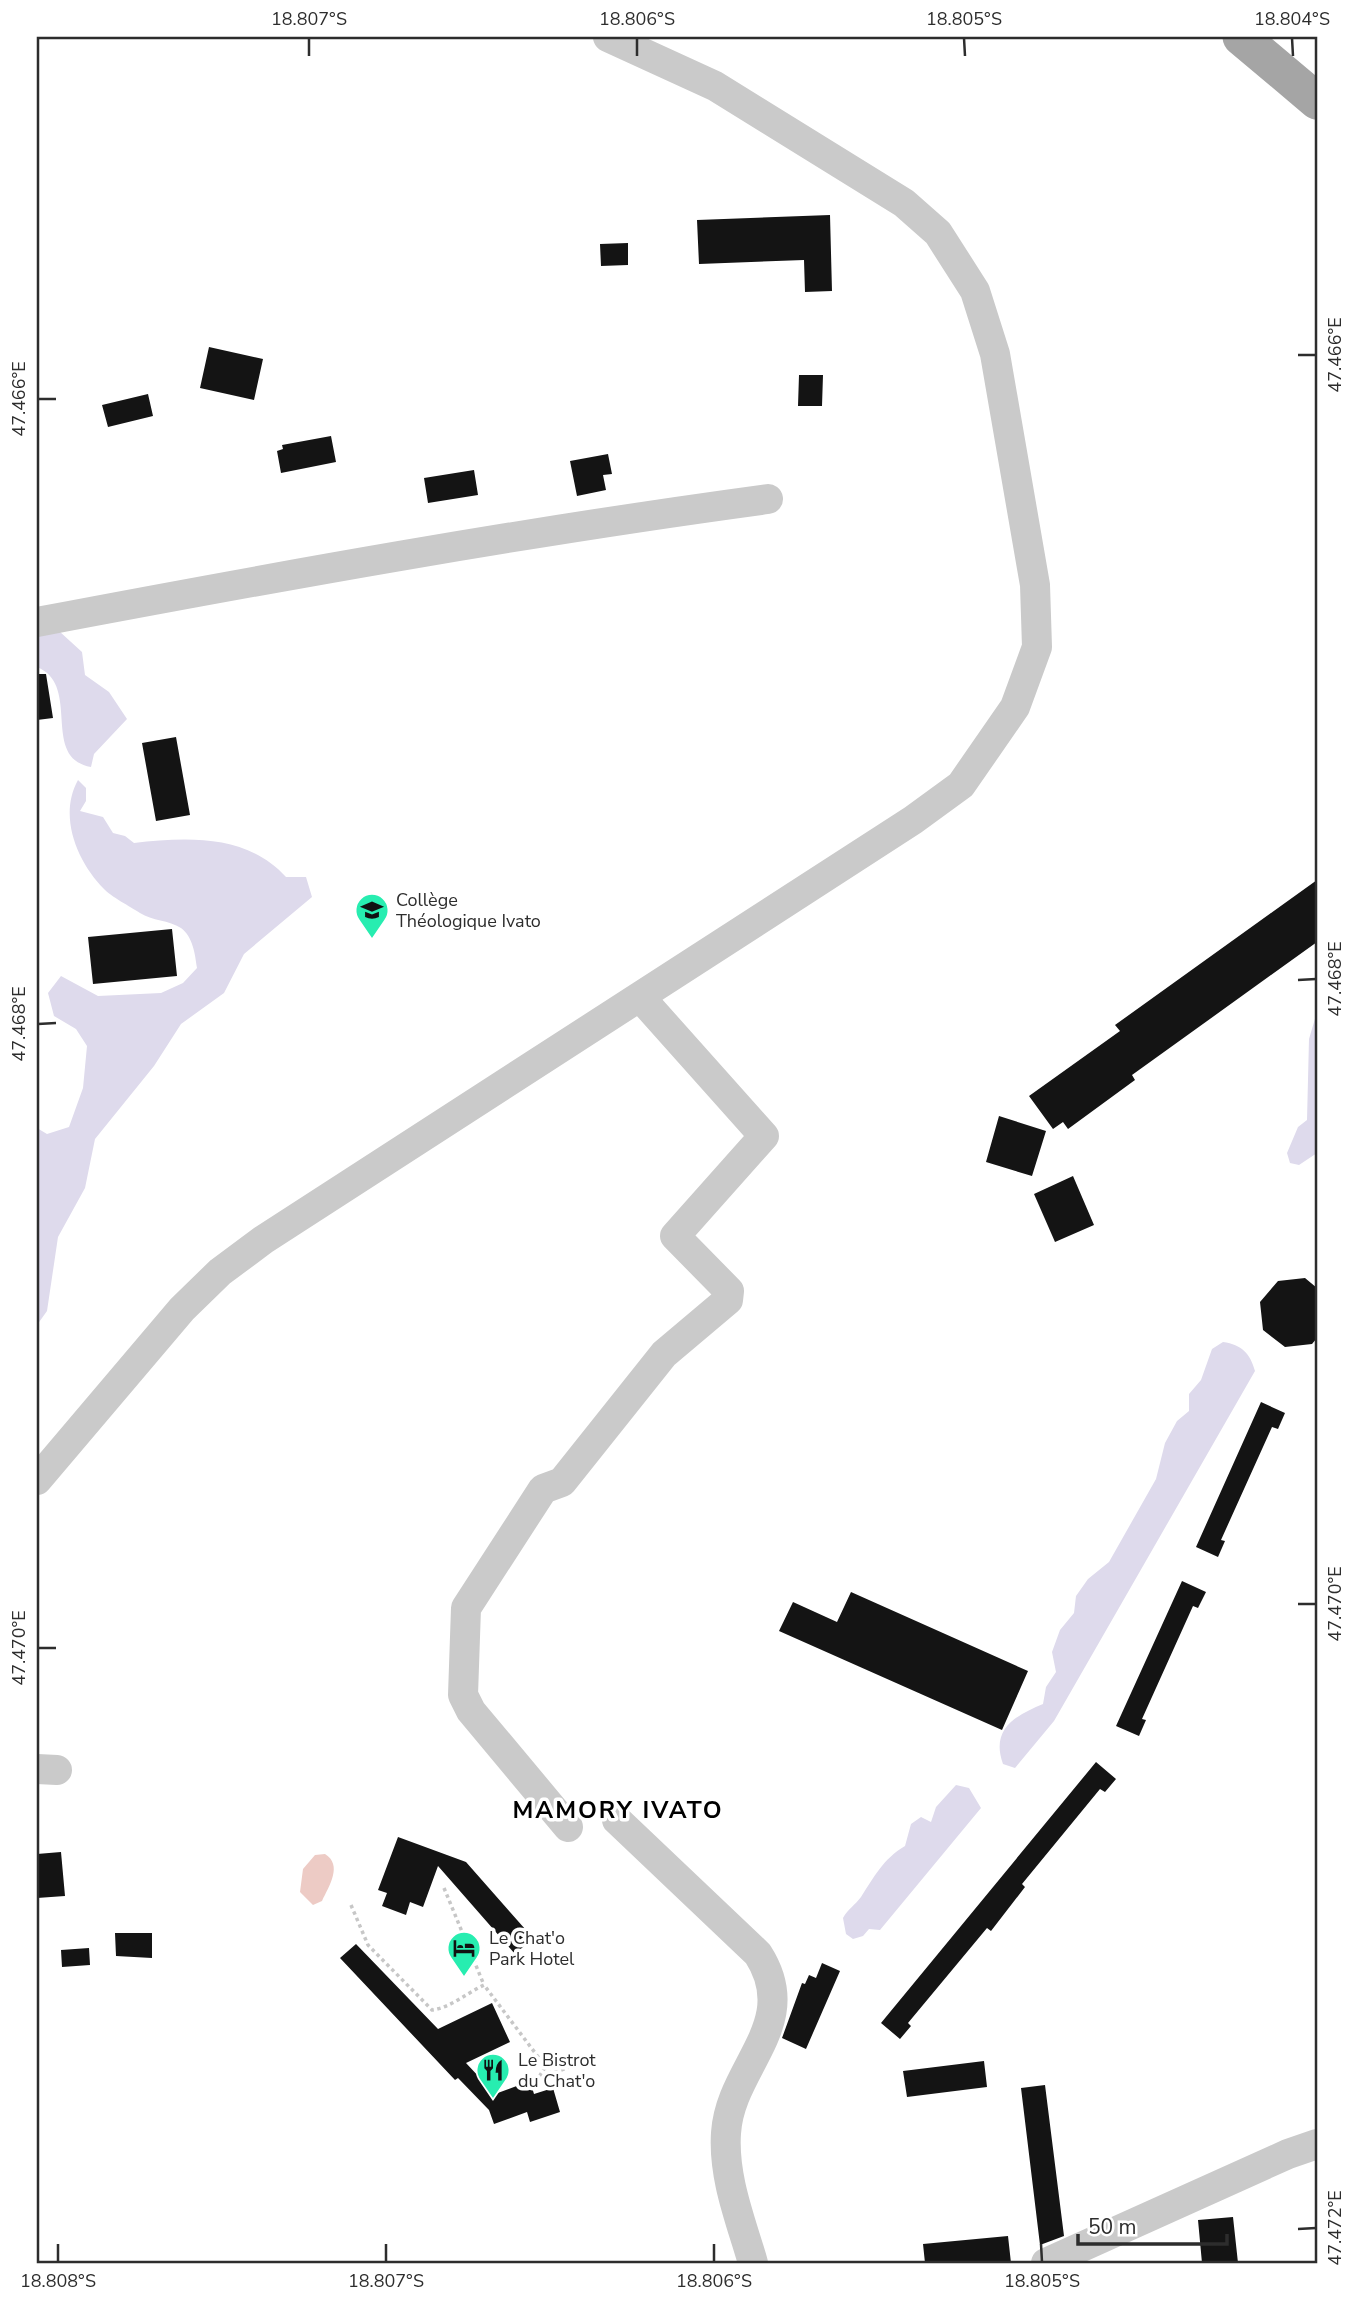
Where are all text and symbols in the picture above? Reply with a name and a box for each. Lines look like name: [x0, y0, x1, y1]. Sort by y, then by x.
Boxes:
text: 18.807°S: [271, 7, 347, 31]
text: 18.806°S: [599, 7, 675, 31]
text: 18.805°S: [926, 7, 1002, 31]
text: 18.804°S: [1254, 7, 1330, 31]
text: 47.466°E: [1323, 317, 1347, 393]
text: 47.466°E: [7, 361, 31, 437]
place label: Collège Théologique Ivato: [396, 888, 541, 933]
school or university icon: Collège Théologique Ivato: [353, 891, 391, 940]
text: 47.468°E: [1323, 941, 1347, 1017]
text: 47.468°E: [7, 986, 31, 1062]
text: 47.470°E: [1323, 1566, 1347, 1642]
text: 47.470°E: [7, 1610, 31, 1686]
district label: MAMORY IVATO: [512, 1794, 724, 1826]
place label: Le Chat'o Park Hotel: [489, 1926, 575, 1971]
hotel icon: Le Chat'o Park Hotel: [445, 1929, 483, 1978]
place label: Le Bistrot du Chat'o: [518, 2048, 596, 2093]
restaurant icon: Le Bistrot du Chat'o: [474, 2051, 512, 2100]
text: 47.472°E: [1323, 2190, 1347, 2266]
scale bar: [1078, 2202, 1226, 2246]
text: 50 m: [1088, 2213, 1137, 2241]
text: 18.808°S: [20, 2269, 96, 2293]
text: 18.807°S: [348, 2269, 424, 2293]
text: 18.806°S: [676, 2269, 752, 2293]
text: 18.805°S: [1004, 2269, 1080, 2293]

